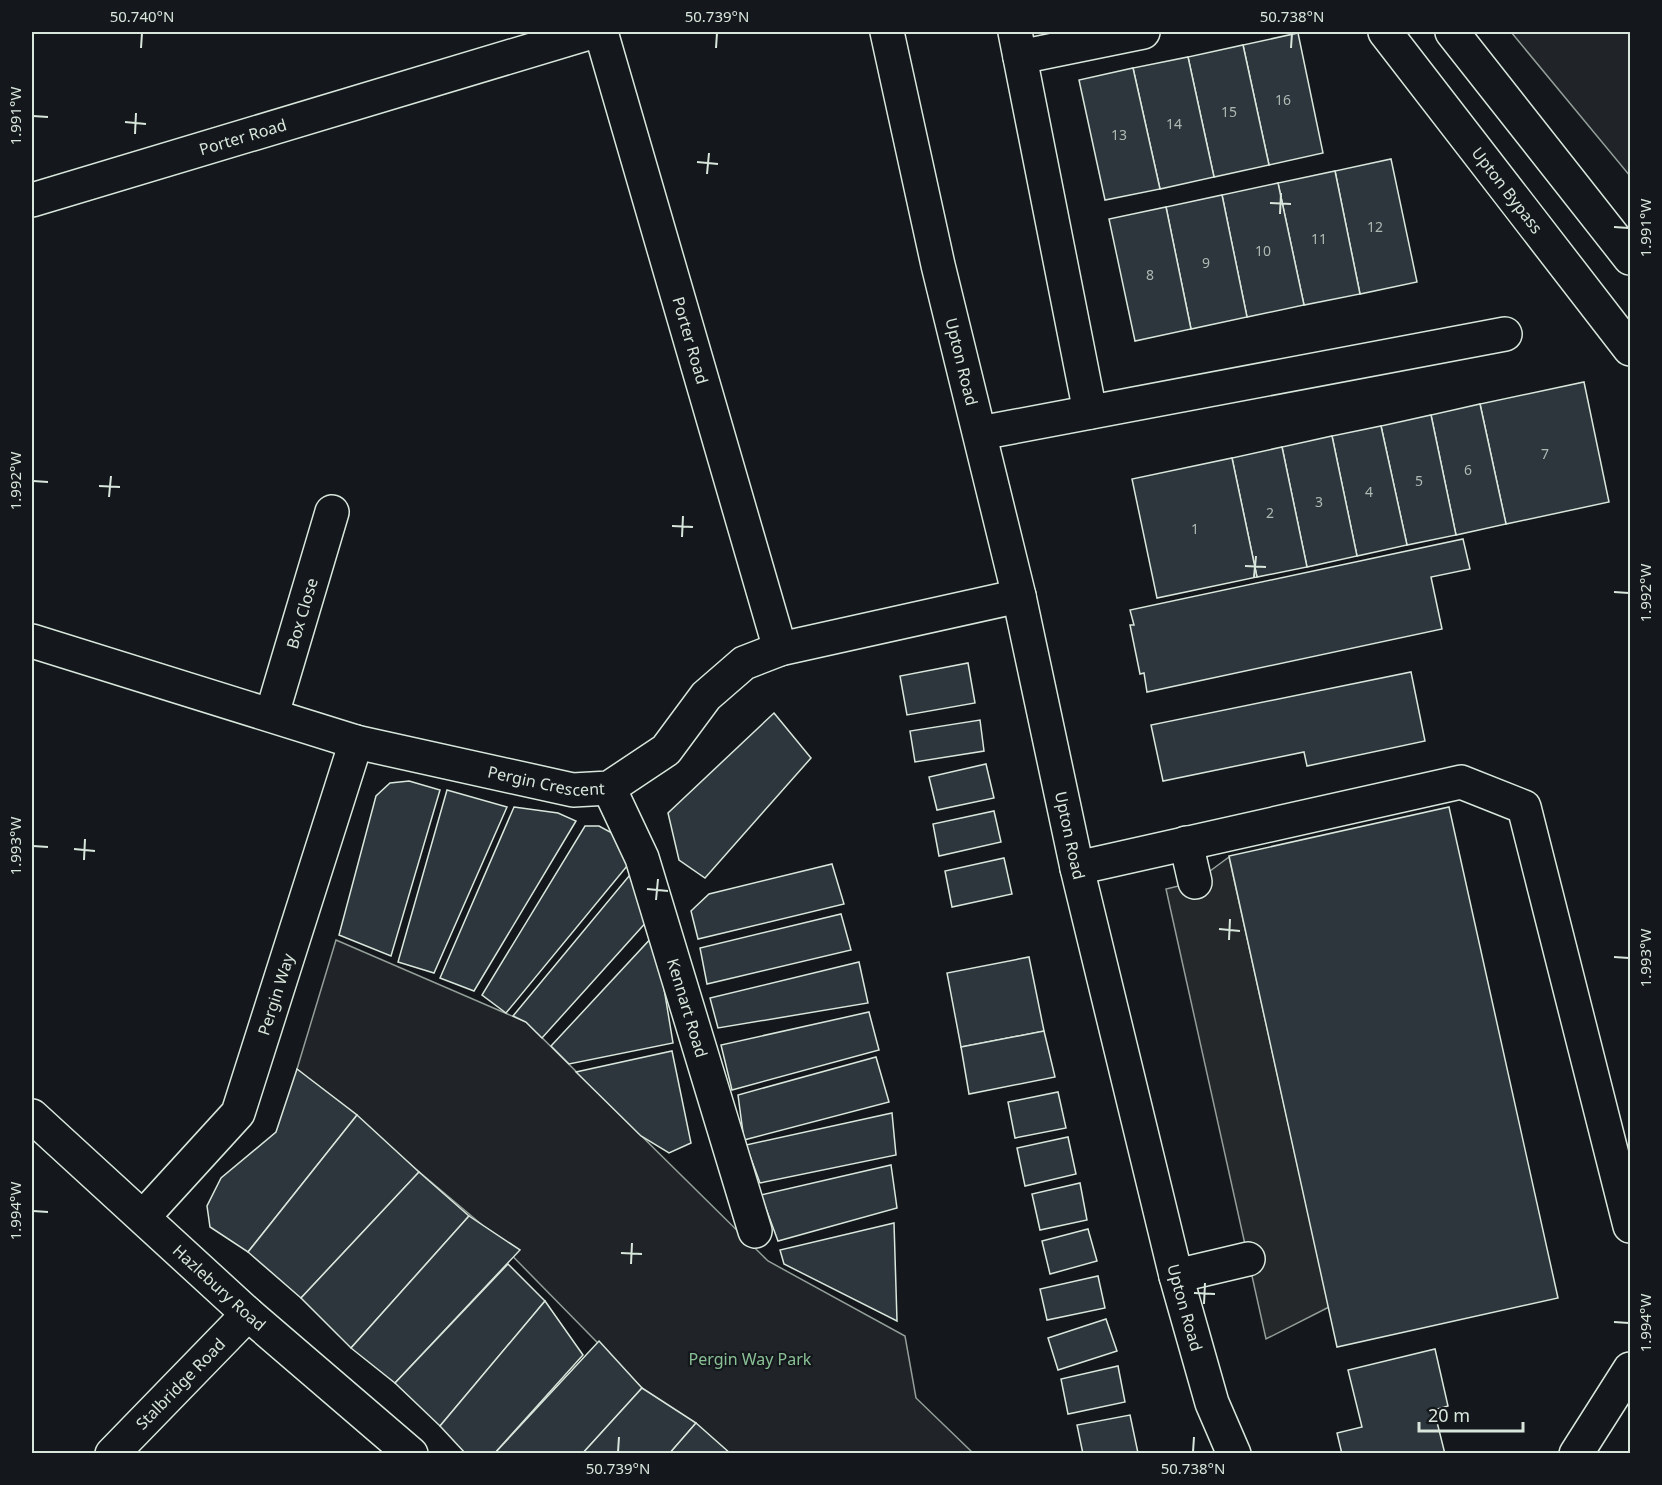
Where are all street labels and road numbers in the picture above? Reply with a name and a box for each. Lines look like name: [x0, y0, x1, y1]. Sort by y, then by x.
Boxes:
street label: Porter Road: [196, 113, 289, 160]
street label: Upton Bypass: [1467, 142, 1548, 238]
street label: Porter Road: [667, 294, 714, 387]
street label: Upton Road: [940, 316, 983, 408]
street label: Box Close: [281, 575, 323, 652]
street label: Pergin Crescent: [486, 760, 606, 801]
street label: Upton Road: [1050, 789, 1090, 882]
street label: Pergin Way: [252, 950, 299, 1038]
street label: Kennart Road: [662, 956, 713, 1060]
street label: Hazlebury Road: [168, 1239, 271, 1336]
street label: Upton Road: [1162, 1262, 1208, 1354]
street label: Stalbridge Road: [131, 1333, 230, 1434]

